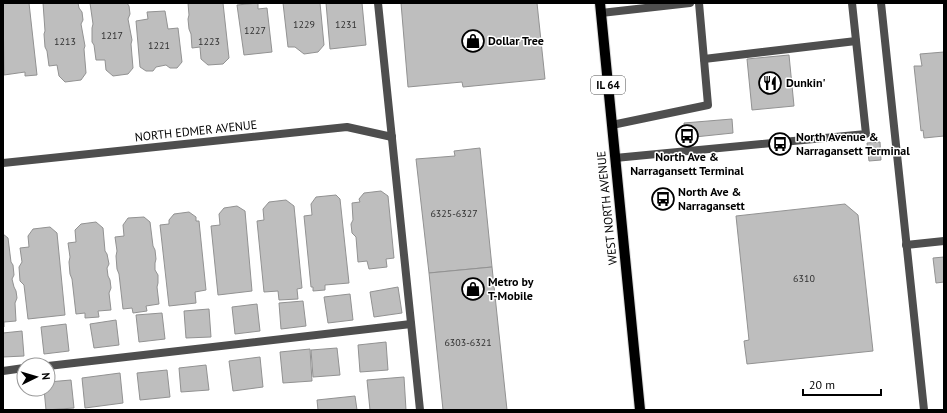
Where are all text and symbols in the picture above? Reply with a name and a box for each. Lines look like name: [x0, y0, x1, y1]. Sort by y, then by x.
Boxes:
house number: 1229: [293, 18, 315, 31]
house number: 1231: [335, 18, 357, 31]
house number: 1227: [244, 24, 266, 37]
shop icon: Dollar Tree: [460, 28, 486, 54]
house number: 1217: [101, 29, 123, 42]
place label: Dollar Tree: [488, 33, 544, 48]
house number: 1213: [54, 35, 76, 48]
house number: 1223: [198, 35, 220, 48]
house number: 1221: [148, 39, 170, 52]
restaurant icon: Dunkin': [757, 70, 783, 96]
place label: Dunkin': [786, 75, 825, 90]
road number: IL 64: [591, 76, 625, 94]
street label: NORTH EDMER AVENUE: [134, 117, 258, 144]
bus stop icon: North Ave & Narragansett Terminal: [674, 123, 700, 149]
place label: North Avenue & Narragansett Terminal: [796, 129, 910, 158]
bus stop icon: North Avenue & Narragansett Terminal: [767, 131, 793, 157]
place label: North Ave & Narragansett Terminal: [630, 149, 744, 178]
street label: WEST NORTH AVENUE: [593, 150, 620, 266]
place label: North Ave & Narragansett: [678, 184, 745, 213]
bus stop icon: North Ave & Narragansett: [650, 186, 676, 212]
house number: 6325-6327: [430, 207, 478, 220]
house number: 6310: [793, 272, 815, 285]
place label: Metro by T-Mobile: [488, 274, 534, 303]
shop icon: Metro by T-Mobile: [460, 276, 486, 302]
house number: 6303-6321: [444, 336, 492, 349]
north arrow: [16, 357, 56, 397]
scale bar: [803, 371, 881, 397]
text: N: [39, 372, 53, 380]
text: 20 m: [809, 377, 835, 392]

